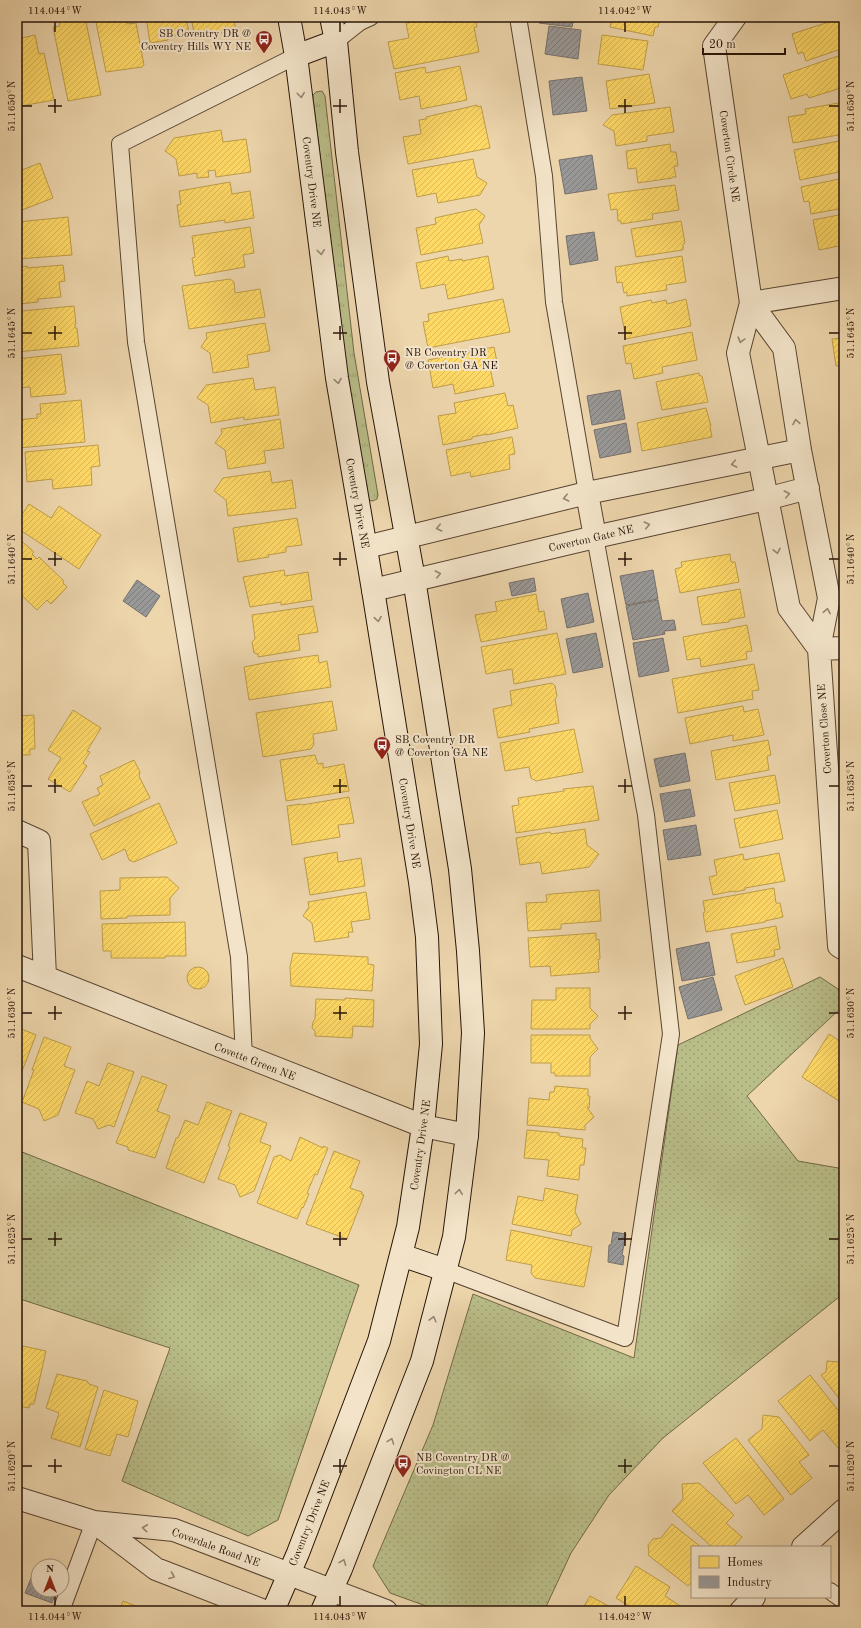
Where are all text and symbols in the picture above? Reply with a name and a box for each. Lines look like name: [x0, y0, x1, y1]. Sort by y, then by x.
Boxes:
text: 114.044°W: [28, 6, 82, 16]
text: 114.043°W: [313, 6, 367, 16]
text: 114.042°W: [598, 6, 652, 16]
place label: SB Coventry DR @ Coventry Hills WY NE: [141, 29, 251, 53]
bus stop icon: SB Coventry DR @ Coventry Hills WY NE: [254, 29, 274, 54]
scale bar: [703, 30, 785, 56]
text: 20 m: [709, 39, 736, 51]
text: 51.1650°N: [7, 80, 17, 132]
text: 51.1650°N: [846, 80, 856, 132]
one-way arrow: [296, 92, 305, 98]
street label: Coverton Circle NE: [717, 110, 740, 203]
street label: Coventry Drive NE: [299, 136, 322, 228]
one-way arrow: [316, 249, 325, 255]
text: 51.1645°N: [7, 307, 17, 359]
text: 51.1645°N: [846, 307, 856, 359]
one-way arrow: [737, 337, 746, 344]
bus stop icon: NB Coventry DR @ Coverton GA NE: [382, 348, 402, 373]
place label: NB Coventry DR @ Coverton GA NE: [405, 348, 498, 372]
one-way arrow: [333, 378, 342, 384]
one-way arrow: [792, 419, 801, 425]
street label: Coventry Drive NE: [343, 457, 370, 549]
one-way arrow: [731, 459, 737, 467]
one-way arrow: [784, 490, 790, 498]
one-way arrow: [562, 493, 569, 502]
one-way arrow: [644, 522, 650, 530]
one-way arrow: [436, 523, 443, 532]
street label: Coverton Gate NE: [548, 524, 635, 555]
text: 51.1640°N: [7, 533, 17, 585]
text: 51.1640°N: [846, 533, 856, 585]
one-way arrow: [773, 548, 781, 554]
one-way arrow: [435, 570, 441, 578]
one-way arrow: [822, 608, 830, 614]
one-way arrow: [373, 616, 382, 623]
street label: Coverton Close NE: [817, 683, 834, 774]
bus stop icon: SB Coventry DR @ Coverton GA NE: [372, 735, 392, 760]
place label: SB Coventry DR @ Coverton GA NE: [395, 735, 488, 759]
text: 51.1635°N: [7, 760, 17, 812]
text: 51.1635°N: [846, 760, 856, 812]
street label: Coventry Drive NE: [396, 777, 421, 869]
text: 51.1630°N: [7, 987, 17, 1039]
text: 51.1630°N: [846, 987, 856, 1039]
street label: Covette Green NE: [212, 1042, 297, 1083]
street label: Coventry Drive NE: [410, 1099, 433, 1191]
one-way arrow: [454, 1189, 463, 1195]
text: 51.1625°N: [7, 1213, 17, 1265]
text: 51.1625°N: [846, 1213, 856, 1265]
one-way arrow: [428, 1315, 437, 1322]
one-way arrow: [386, 1438, 394, 1445]
text: 51.1620°N: [7, 1440, 17, 1492]
text: 51.1620°N: [846, 1440, 856, 1492]
bus stop icon: NB Coventry DR @ Covington CL NE: [393, 1453, 413, 1478]
place label: NB Coventry DR @ Covington CL NE: [416, 1453, 510, 1477]
street label: Coventry Drive NE: [288, 1479, 333, 1568]
one-way arrow: [142, 1523, 148, 1532]
street label: Coverdale Road NE: [170, 1527, 261, 1570]
legend: [691, 1546, 831, 1598]
text: Homes: [727, 1557, 763, 1569]
north arrow: [30, 1558, 70, 1598]
one-way arrow: [339, 1559, 347, 1566]
text: N: [46, 1564, 55, 1575]
one-way arrow: [168, 1571, 175, 1579]
text: Industry: [727, 1577, 772, 1589]
text: 114.044°W: [28, 1612, 82, 1622]
text: 114.043°W: [313, 1612, 367, 1622]
text: 114.042°W: [598, 1612, 652, 1622]

